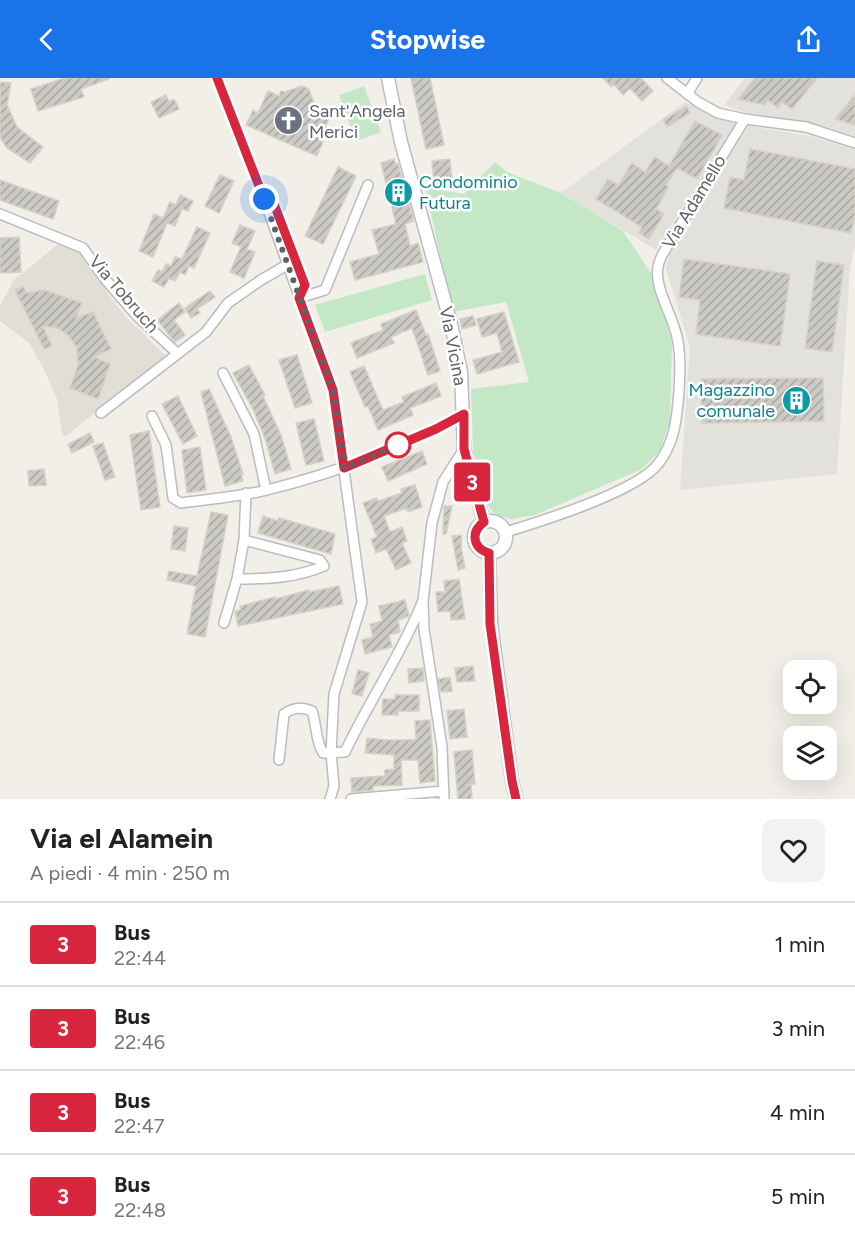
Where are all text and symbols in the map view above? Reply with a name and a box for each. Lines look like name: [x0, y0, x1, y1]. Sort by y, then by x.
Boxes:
icon: back: [30, 23, 63, 56]
text: Stopwise: [370, 23, 485, 56]
icon: share: [792, 23, 825, 56]
place label: Sant'Angela Merici: [309, 100, 405, 143]
church icon: Sant'Angela Merici: [272, 105, 304, 137]
street label: Via Adamello: [657, 151, 731, 253]
place label: Condominio Futura: [419, 171, 518, 214]
building icon: Condominio Futura: [382, 176, 414, 208]
your location: [249, 184, 279, 214]
street label: Via Tobruch: [84, 251, 164, 337]
street label: Via Vicina: [435, 305, 471, 387]
place label: Magazzino comunale: [689, 379, 775, 422]
building icon: Magazzino comunale: [780, 384, 812, 416]
unlabelled marker: [385, 432, 411, 458]
line badge: 3: [452, 462, 492, 502]
text: 3: [466, 470, 478, 495]
map controls: [783, 660, 837, 780]
button: locate: [783, 660, 837, 714]
button: layers: [783, 726, 837, 780]
button: heart: [762, 819, 825, 882]
text: Via el Alamein: [30, 821, 213, 855]
text: A piedi · 4 min · 250 m: [30, 861, 230, 885]
text: Bus: [114, 919, 150, 946]
text: 1 min: [774, 931, 825, 958]
text: 3: [57, 932, 69, 957]
text: 22:44: [114, 946, 166, 970]
text: Bus: [114, 1003, 150, 1030]
text: 3 min: [771, 1015, 825, 1042]
text: 3: [57, 1016, 69, 1041]
text: 22:46: [114, 1030, 165, 1054]
text: Bus: [114, 1087, 150, 1114]
text: 4 min: [770, 1099, 825, 1126]
text: 3: [57, 1100, 69, 1125]
text: 22:47: [114, 1114, 165, 1138]
text: Bus: [114, 1171, 150, 1198]
text: 5 min: [771, 1183, 825, 1210]
text: 3: [57, 1184, 69, 1209]
text: 22:48: [114, 1198, 166, 1222]

